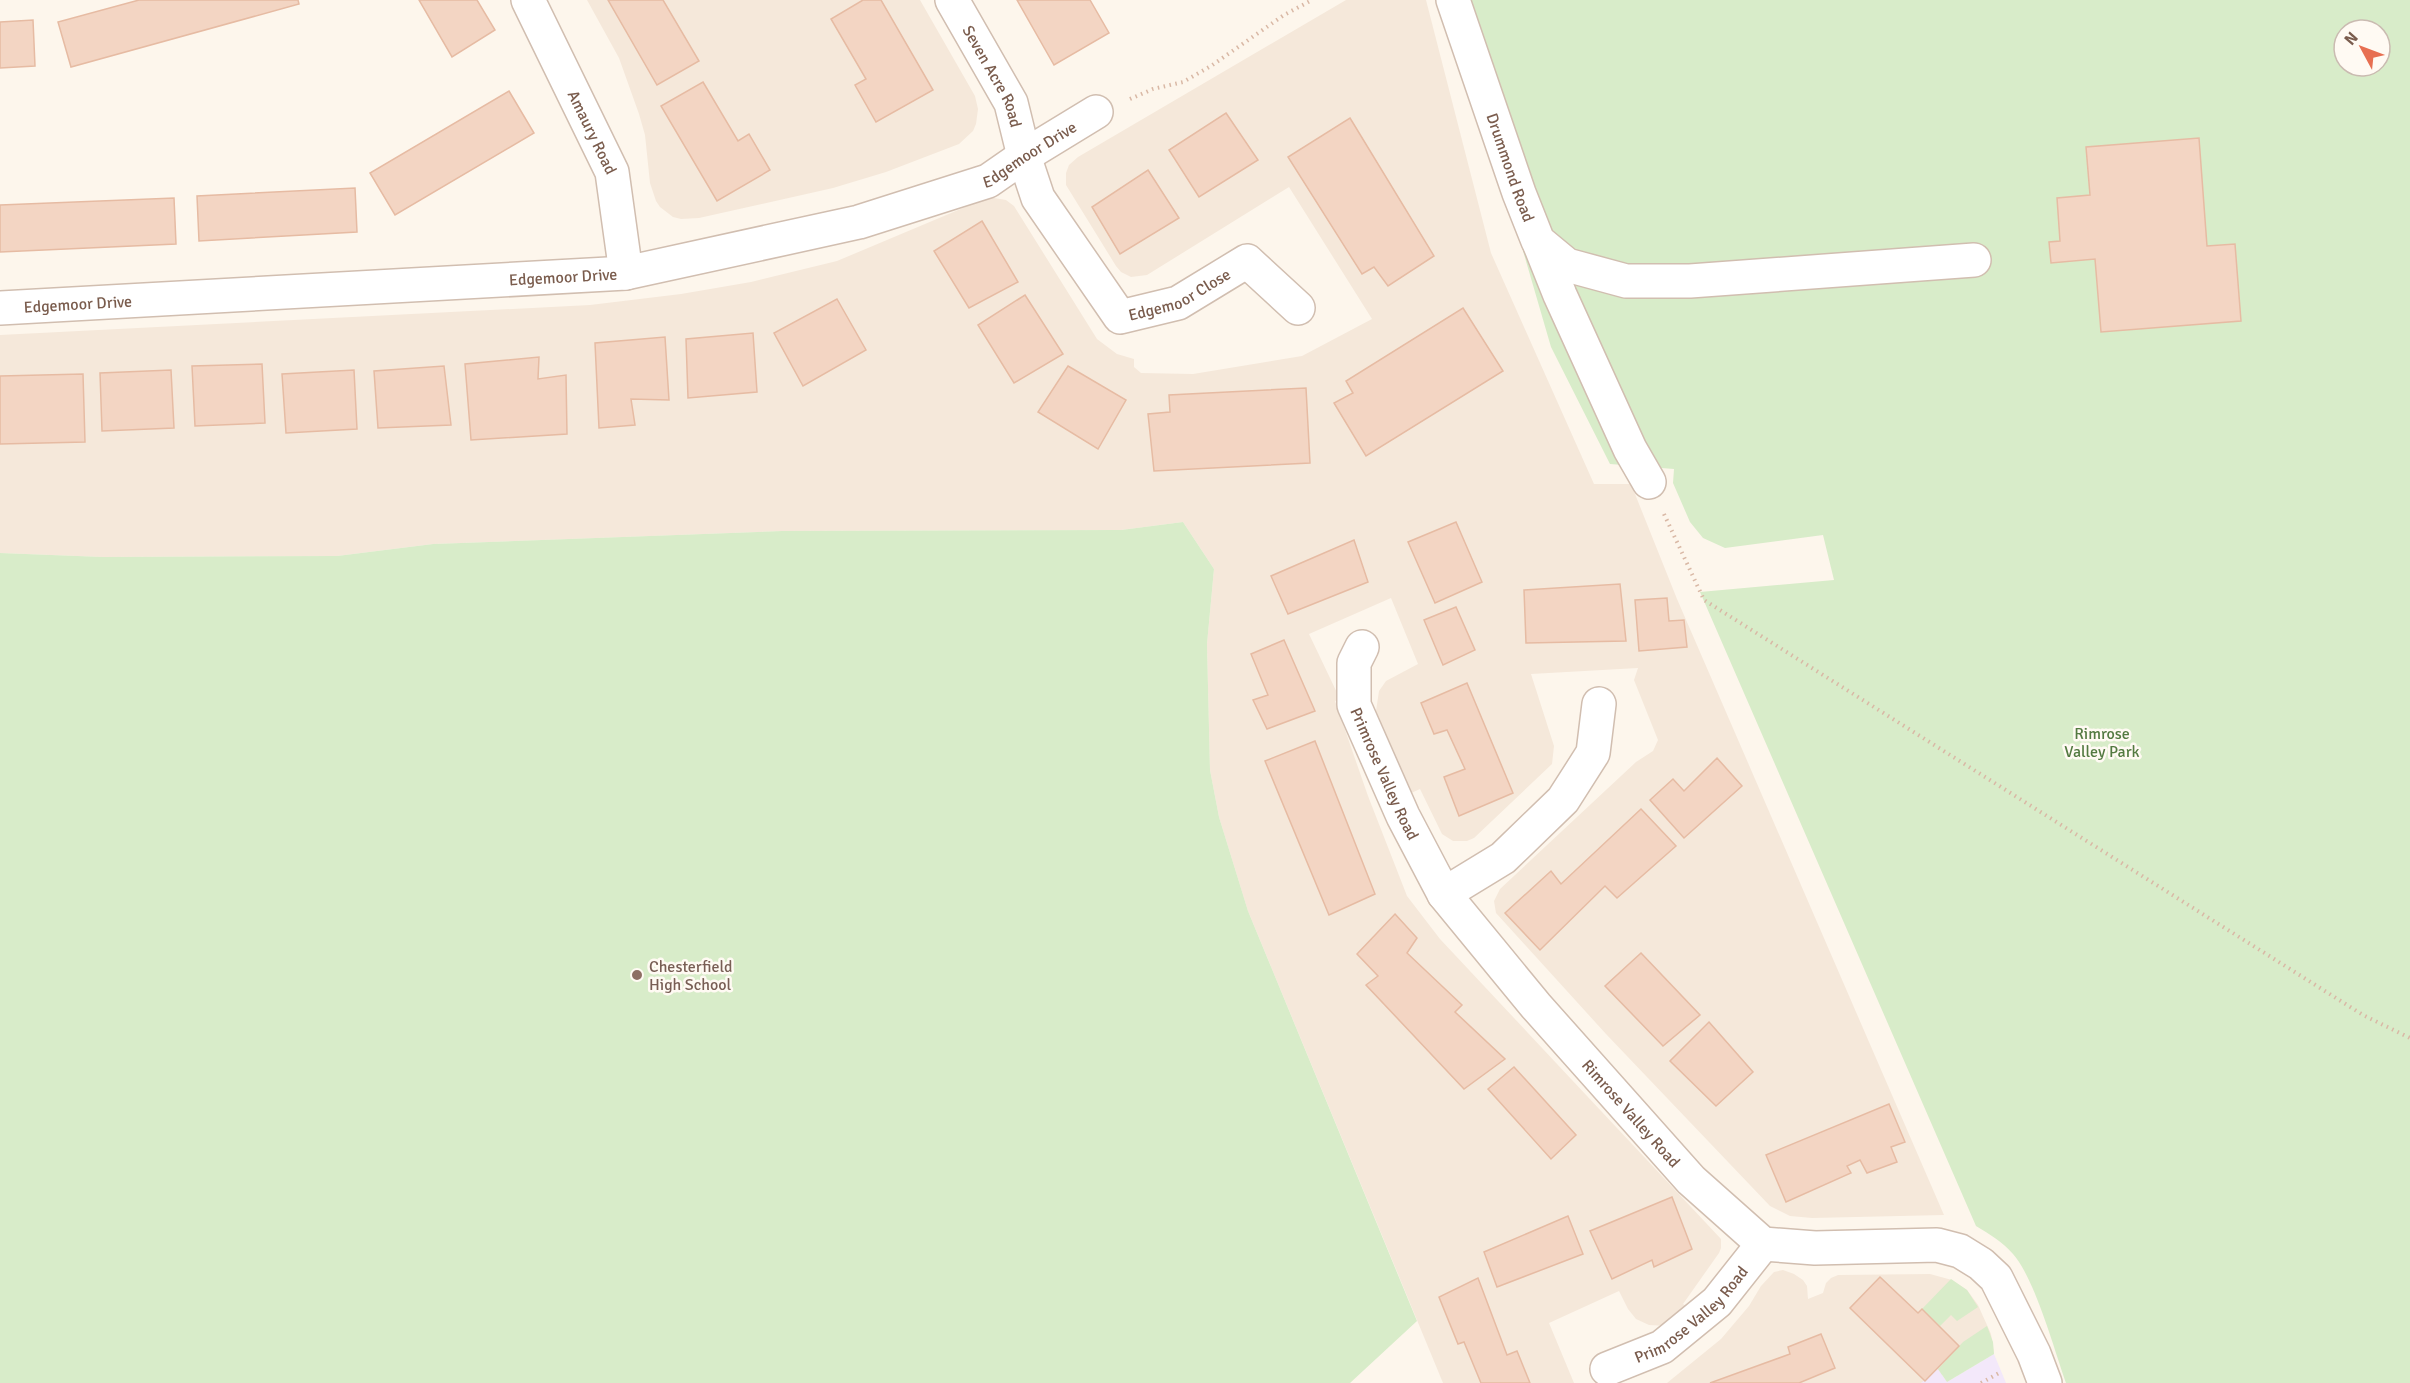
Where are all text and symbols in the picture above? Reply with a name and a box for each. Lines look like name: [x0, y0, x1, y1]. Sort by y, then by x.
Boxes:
north arrow: [2332, 18, 2392, 78]
street label: Seven Acre Road: [958, 22, 1026, 130]
text: N: [2340, 28, 2363, 50]
street label: Amaury Road: [563, 87, 621, 178]
street label: Drummond Road: [1481, 111, 1538, 225]
street label: Edgemoor Drive: [980, 117, 1081, 193]
street label: Edgemoor Close: [1126, 264, 1234, 326]
street label: Edgemoor Drive: [508, 265, 618, 291]
street label: Edgemoor Drive: [23, 292, 133, 318]
street label: Primrose Valley Road: [1345, 704, 1423, 844]
park label: Rimrose Valley Park: [2064, 724, 2140, 762]
place label: Chesterfield High School: [649, 957, 733, 995]
marker: Chesterfield High School: [630, 968, 644, 982]
street label: Rimrose Valley Road: [1577, 1056, 1684, 1172]
street label: Primrose Valley Road: [1632, 1262, 1753, 1368]

